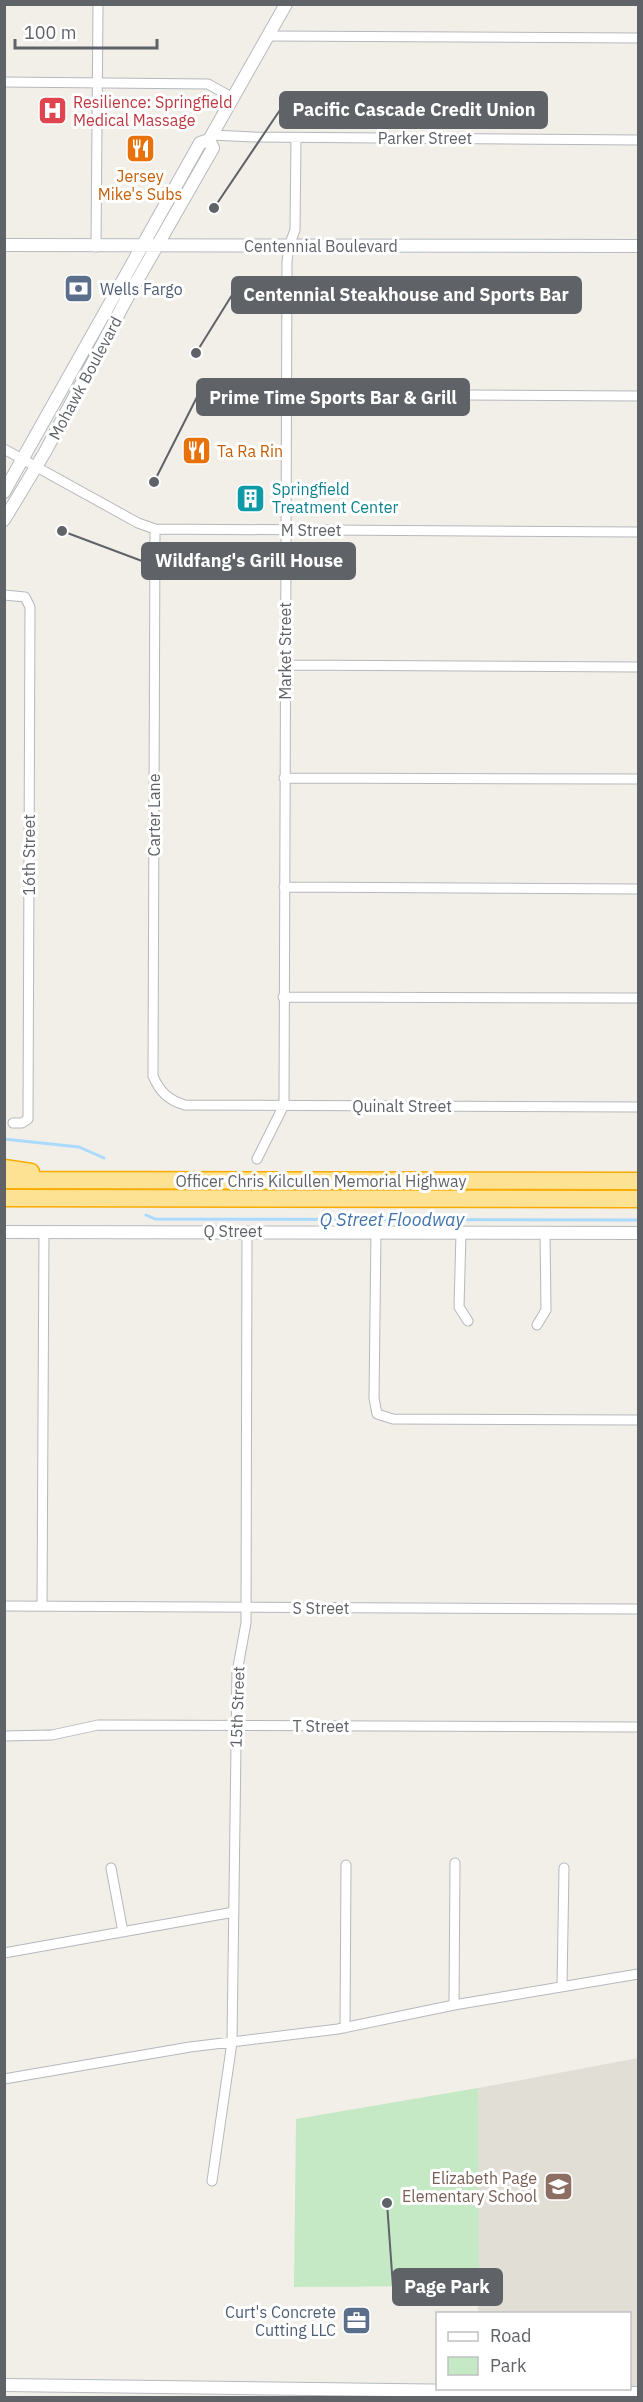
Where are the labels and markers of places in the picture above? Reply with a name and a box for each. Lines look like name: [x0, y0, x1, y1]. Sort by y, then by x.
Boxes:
place label: Resilience: Springfield Medical Massage: [73, 92, 232, 130]
callout: Pacific Cascade Credit Union: [280, 92, 547, 128]
hospital icon: Resilience: Springfield Medical Massage: [36, 95, 68, 127]
restaurant icon: Jersey Mike's Subs: [124, 132, 156, 164]
place label: Jersey Mike's Subs: [98, 166, 182, 204]
bank icon: Wells Fargo: [63, 273, 95, 305]
callout: Centennial Steakhouse and Sports Bar: [232, 277, 581, 313]
place label: Wells Fargo: [100, 279, 183, 299]
callout: Prime Time Sports Bar & Grill: [197, 379, 469, 415]
restaurant icon: Ta Ra Rin: [180, 435, 212, 467]
place label: Ta Ra Rin: [217, 441, 283, 461]
place label: Springfield Treatment Center: [272, 479, 399, 517]
building icon: Springfield Treatment Center: [235, 482, 267, 514]
callout: Wildfang's Grill House: [142, 543, 355, 579]
place label: Elizabeth Page Elementary School: [402, 2168, 537, 2206]
school or university icon: Elizabeth Page Elementary School: [542, 2171, 574, 2203]
callout: Page Park: [393, 2269, 502, 2305]
place label: Curt's Concrete Cutting LLC: [225, 2302, 336, 2340]
office icon: Curt's Concrete Cutting LLC: [341, 2305, 373, 2337]

